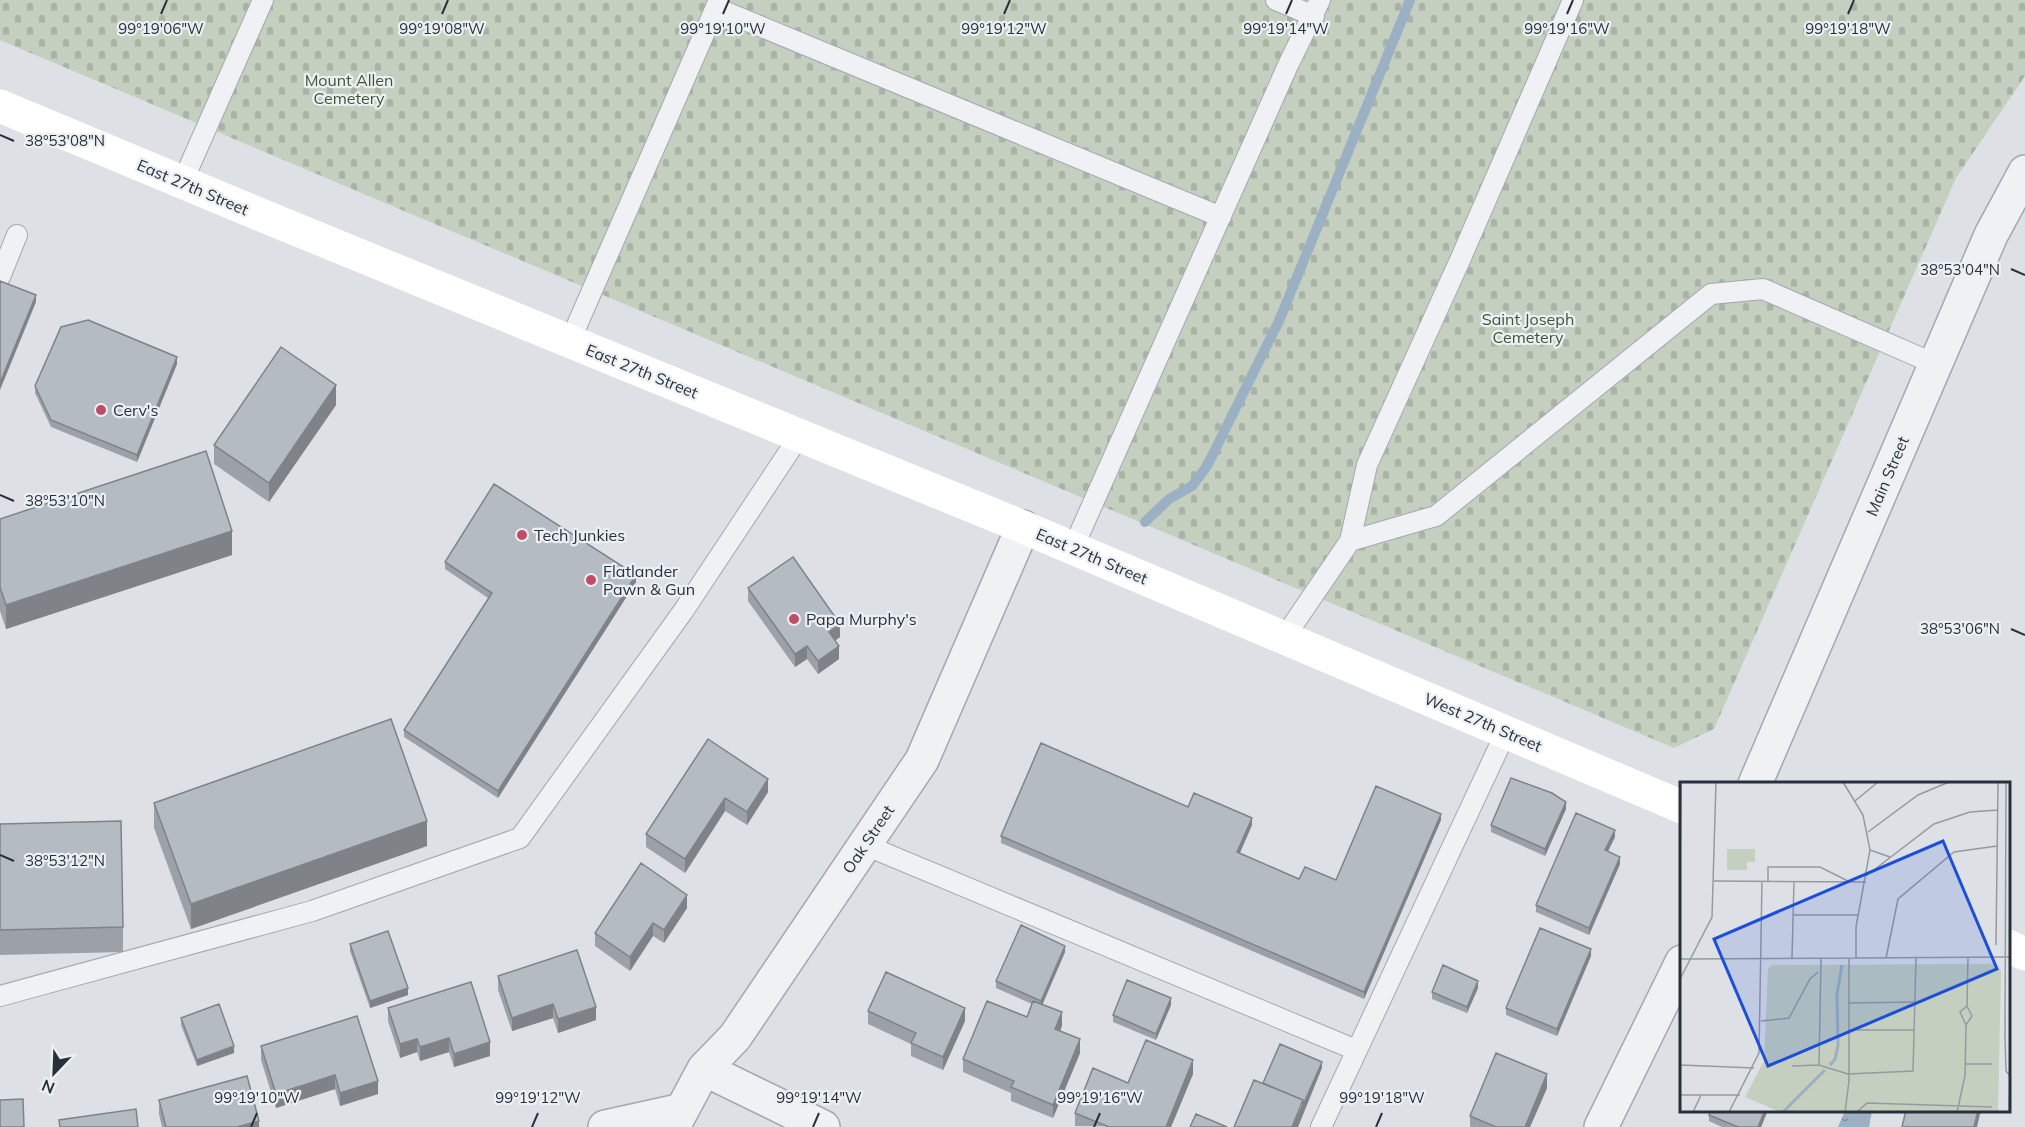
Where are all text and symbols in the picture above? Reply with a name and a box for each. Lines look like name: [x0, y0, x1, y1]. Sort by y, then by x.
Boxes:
text: 99°19'06"W: [118, 19, 204, 38]
text: 99°19'08"W: [399, 19, 485, 38]
text: 99°19'10"W: [680, 19, 766, 38]
text: 99°19'12"W: [961, 19, 1047, 38]
text: 99°19'14"W: [1243, 19, 1329, 38]
text: 99°19'16"W: [1524, 19, 1610, 38]
text: 99°19'18"W: [1805, 19, 1891, 38]
park label: Mount Allen Cemetery: [305, 70, 393, 108]
text: 38°53'08"N: [25, 131, 105, 150]
street label: East 27th Street: [134, 155, 252, 220]
text: 38°53'04"N: [1920, 260, 2000, 279]
park label: Saint Joseph Cemetery: [1482, 309, 1574, 347]
street label: East 27th Street: [583, 339, 701, 403]
place label: Cerv's: [113, 400, 158, 420]
marker: Cerv's: [94, 403, 108, 417]
street label: Main Street: [1861, 433, 1913, 519]
text: 38°53'10"N: [25, 491, 105, 510]
street label: East 27th Street: [1033, 524, 1151, 589]
place label: Tech Junkies: [534, 525, 625, 545]
marker: Tech Junkies: [515, 528, 529, 542]
place label: Flatlander Pawn & Gun: [603, 561, 695, 599]
marker: Flatlander Pawn & Gun: [584, 573, 598, 587]
place label: Papa Murphy's: [806, 609, 917, 629]
marker: Papa Murphy's: [787, 612, 801, 626]
text: 38°53'06"N: [1920, 619, 2000, 638]
street label: West 27th Street: [1421, 688, 1545, 756]
inset map: [1680, 782, 2010, 1112]
street label: Oak Street: [838, 800, 898, 877]
text: 38°53'12"N: [25, 851, 105, 870]
north arrow: [24, 1043, 84, 1103]
text: N: [39, 1075, 58, 1098]
text: 99°19'10"W: [214, 1088, 300, 1107]
text: 99°19'12"W: [495, 1088, 581, 1107]
text: 99°19'14"W: [776, 1088, 862, 1107]
text: 99°19'16"W: [1057, 1088, 1143, 1107]
text: 99°19'18"W: [1339, 1088, 1425, 1107]

